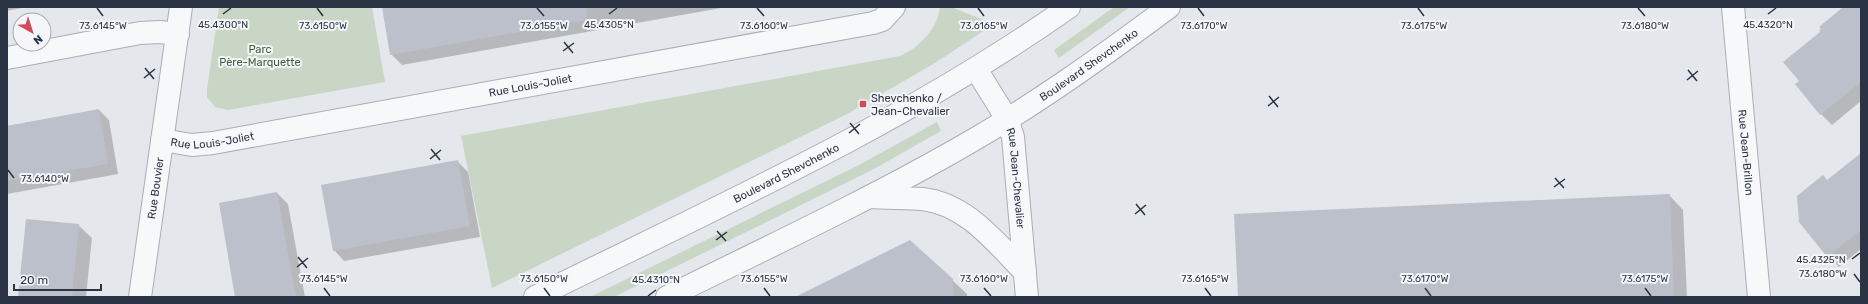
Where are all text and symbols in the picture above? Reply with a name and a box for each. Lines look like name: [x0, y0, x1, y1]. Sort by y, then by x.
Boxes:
north arrow: [12, 12, 52, 52]
text: 45.4300°N: [198, 19, 248, 31]
text: 45.4305°N: [584, 19, 634, 31]
text: 45.4320°N: [1743, 19, 1793, 31]
text: 73.6145°W: [79, 20, 127, 32]
text: 73.6150°W: [299, 20, 347, 32]
text: 73.6155°W: [520, 20, 568, 32]
text: 73.6160°W: [740, 20, 788, 32]
text: 73.6165°W: [960, 20, 1008, 32]
text: 73.6170°W: [1181, 20, 1228, 32]
text: 73.6175°W: [1401, 20, 1447, 32]
text: 73.6180°W: [1621, 20, 1669, 32]
street label: Boulevard Shevchenko: [1037, 26, 1140, 104]
text: N: [31, 32, 45, 47]
park label: Parc Père-Marquette: [219, 43, 301, 69]
street label: Rue Louis-Joliet: [488, 71, 574, 99]
place label: Shevchenko / Jean-Chevalier: [871, 92, 951, 118]
marker: Shevchenko / Jean-Chevalier: [858, 99, 868, 109]
street label: Rue Jean-Brillon: [1736, 109, 1756, 196]
street label: Rue Jean-Chevalier: [1004, 126, 1028, 230]
street label: Rue Louis-Joliet: [170, 129, 256, 152]
street label: Boulevard Shevchenko: [731, 141, 841, 205]
street label: Rue Bouvier: [145, 156, 166, 220]
text: 73.6140°W: [21, 173, 69, 185]
text: 45.4325°N: [1796, 254, 1846, 266]
scale bar: [14, 266, 101, 292]
text: 73.6180°W: [1799, 268, 1847, 280]
text: 20 m: [20, 273, 48, 287]
text: 73.6145°W: [300, 273, 348, 285]
text: 73.6150°W: [520, 273, 568, 285]
text: 73.6155°W: [740, 273, 788, 285]
text: 73.6160°W: [960, 273, 1008, 285]
text: 73.6165°W: [1181, 273, 1229, 285]
text: 73.6170°W: [1402, 273, 1449, 285]
text: 73.6175°W: [1622, 273, 1668, 285]
text: 45.4310°N: [632, 274, 680, 286]

